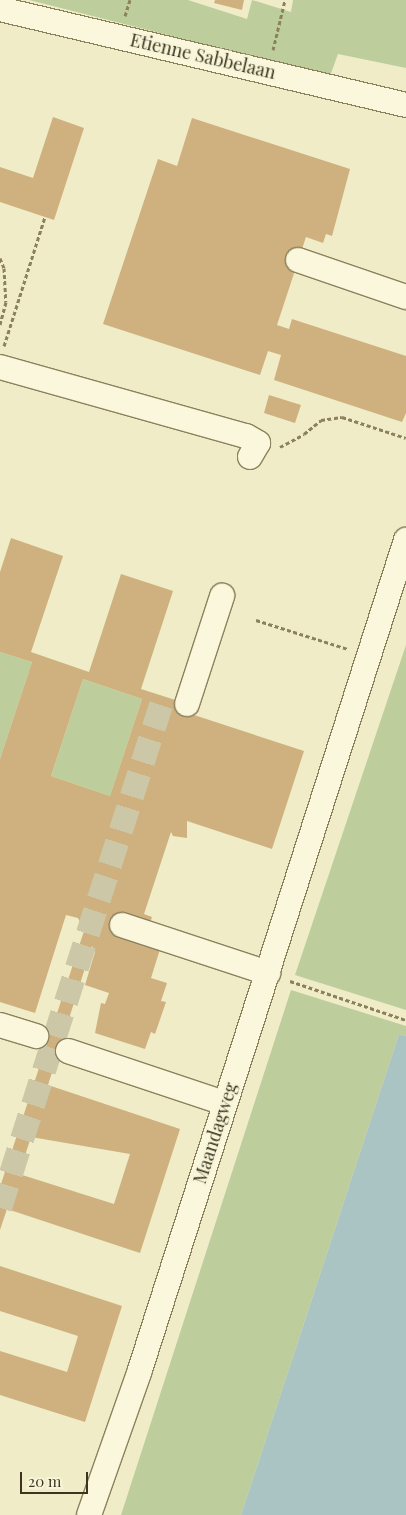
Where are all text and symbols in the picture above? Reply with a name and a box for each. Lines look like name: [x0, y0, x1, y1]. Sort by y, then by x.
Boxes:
street label: Etienne Sabbelaan: [128, 29, 278, 83]
street label: Maandagweg: [188, 1080, 242, 1186]
scale bar: [22, 1462, 90, 1494]
text: 20 m: [28, 1471, 61, 1491]

